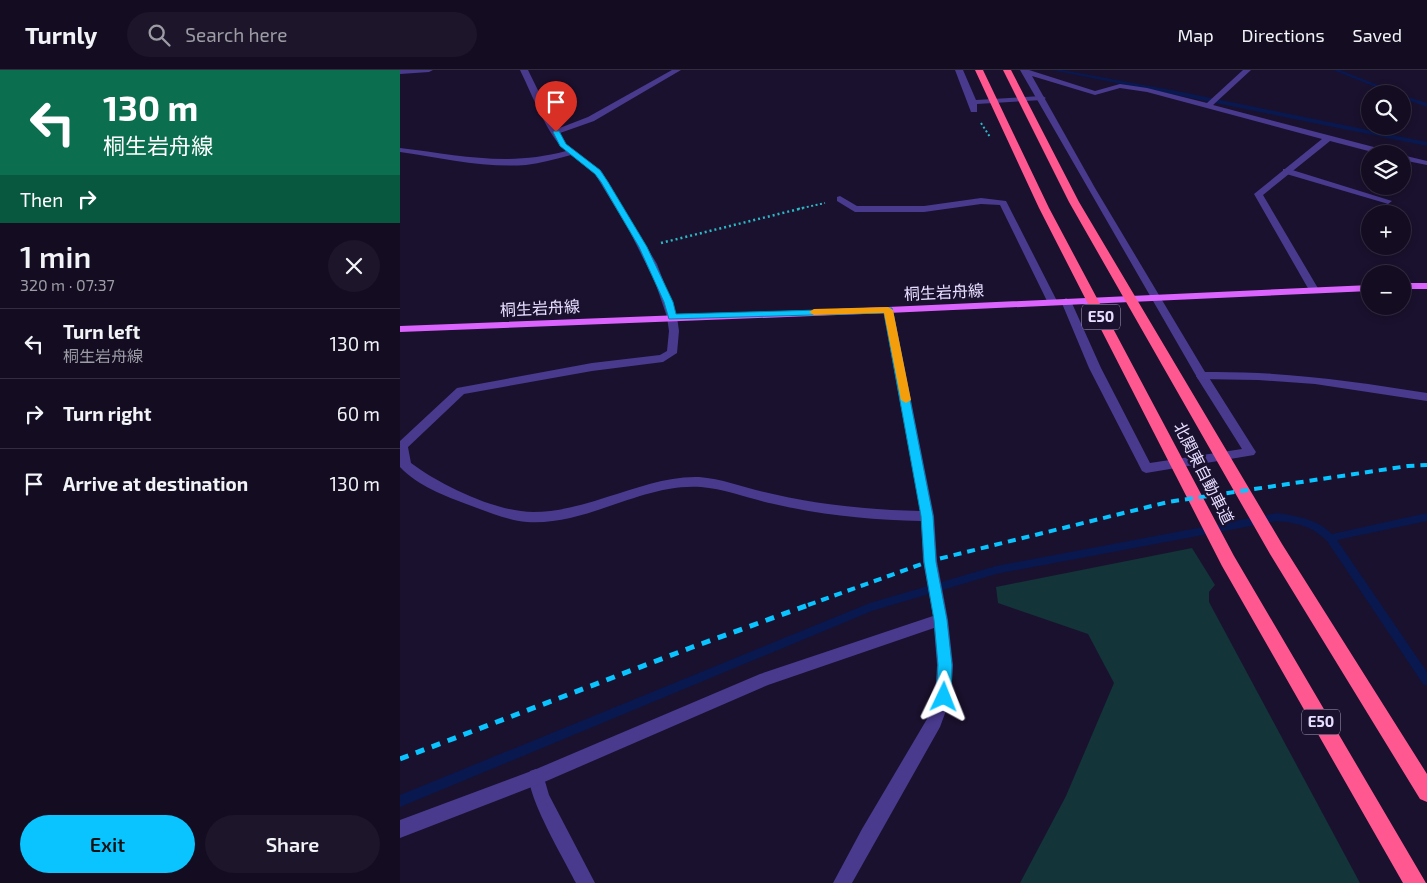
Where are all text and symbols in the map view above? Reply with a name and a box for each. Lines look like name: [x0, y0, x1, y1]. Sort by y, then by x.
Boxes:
search box: [127, 12, 477, 57]
text: Turnly: [25, 20, 97, 49]
icon: search: [145, 21, 173, 49]
text: Search here: [185, 23, 287, 46]
text: Map: [1177, 24, 1214, 46]
text: Directions: [1242, 24, 1325, 46]
text: Saved: [1353, 24, 1402, 46]
pin: [535, 81, 577, 132]
map controls: [1361, 85, 1411, 315]
button: search: [1361, 85, 1411, 135]
text: 130 m: [103, 86, 198, 128]
icon: arrive: [542, 88, 570, 116]
icon: left: [20, 90, 85, 155]
text: 桐生岩舟線: [103, 132, 213, 158]
button: layers: [1361, 145, 1411, 195]
icon: right: [73, 185, 101, 213]
text: Then: [20, 188, 63, 211]
button: +: [1361, 205, 1411, 255]
text: 1 min: [20, 238, 91, 274]
button: close: [328, 240, 380, 292]
button: −: [1361, 265, 1411, 315]
text: 320 m · 07:37: [20, 275, 115, 294]
street label: 桐生岩舟線: [904, 280, 984, 303]
street label: 桐生岩舟線: [500, 296, 580, 319]
road number: E50: [1082, 304, 1120, 330]
text: Turn left: [63, 320, 140, 343]
icon: left: [20, 330, 48, 358]
text: 130 m: [330, 332, 380, 355]
text: 桐生岩舟線: [63, 346, 143, 365]
icon: right: [20, 400, 48, 428]
text: Turn right: [63, 402, 151, 425]
text: 60 m: [337, 402, 380, 425]
street label: 北関東自動車道: [1171, 419, 1238, 527]
icon: arrive: [20, 470, 48, 498]
text: Arrive at destination: [63, 472, 248, 495]
text: 130 m: [330, 472, 380, 495]
position arrow: [917, 670, 969, 722]
road number: E50: [1302, 710, 1340, 734]
button: Exit: [20, 815, 195, 873]
button: Share: [205, 815, 380, 873]

